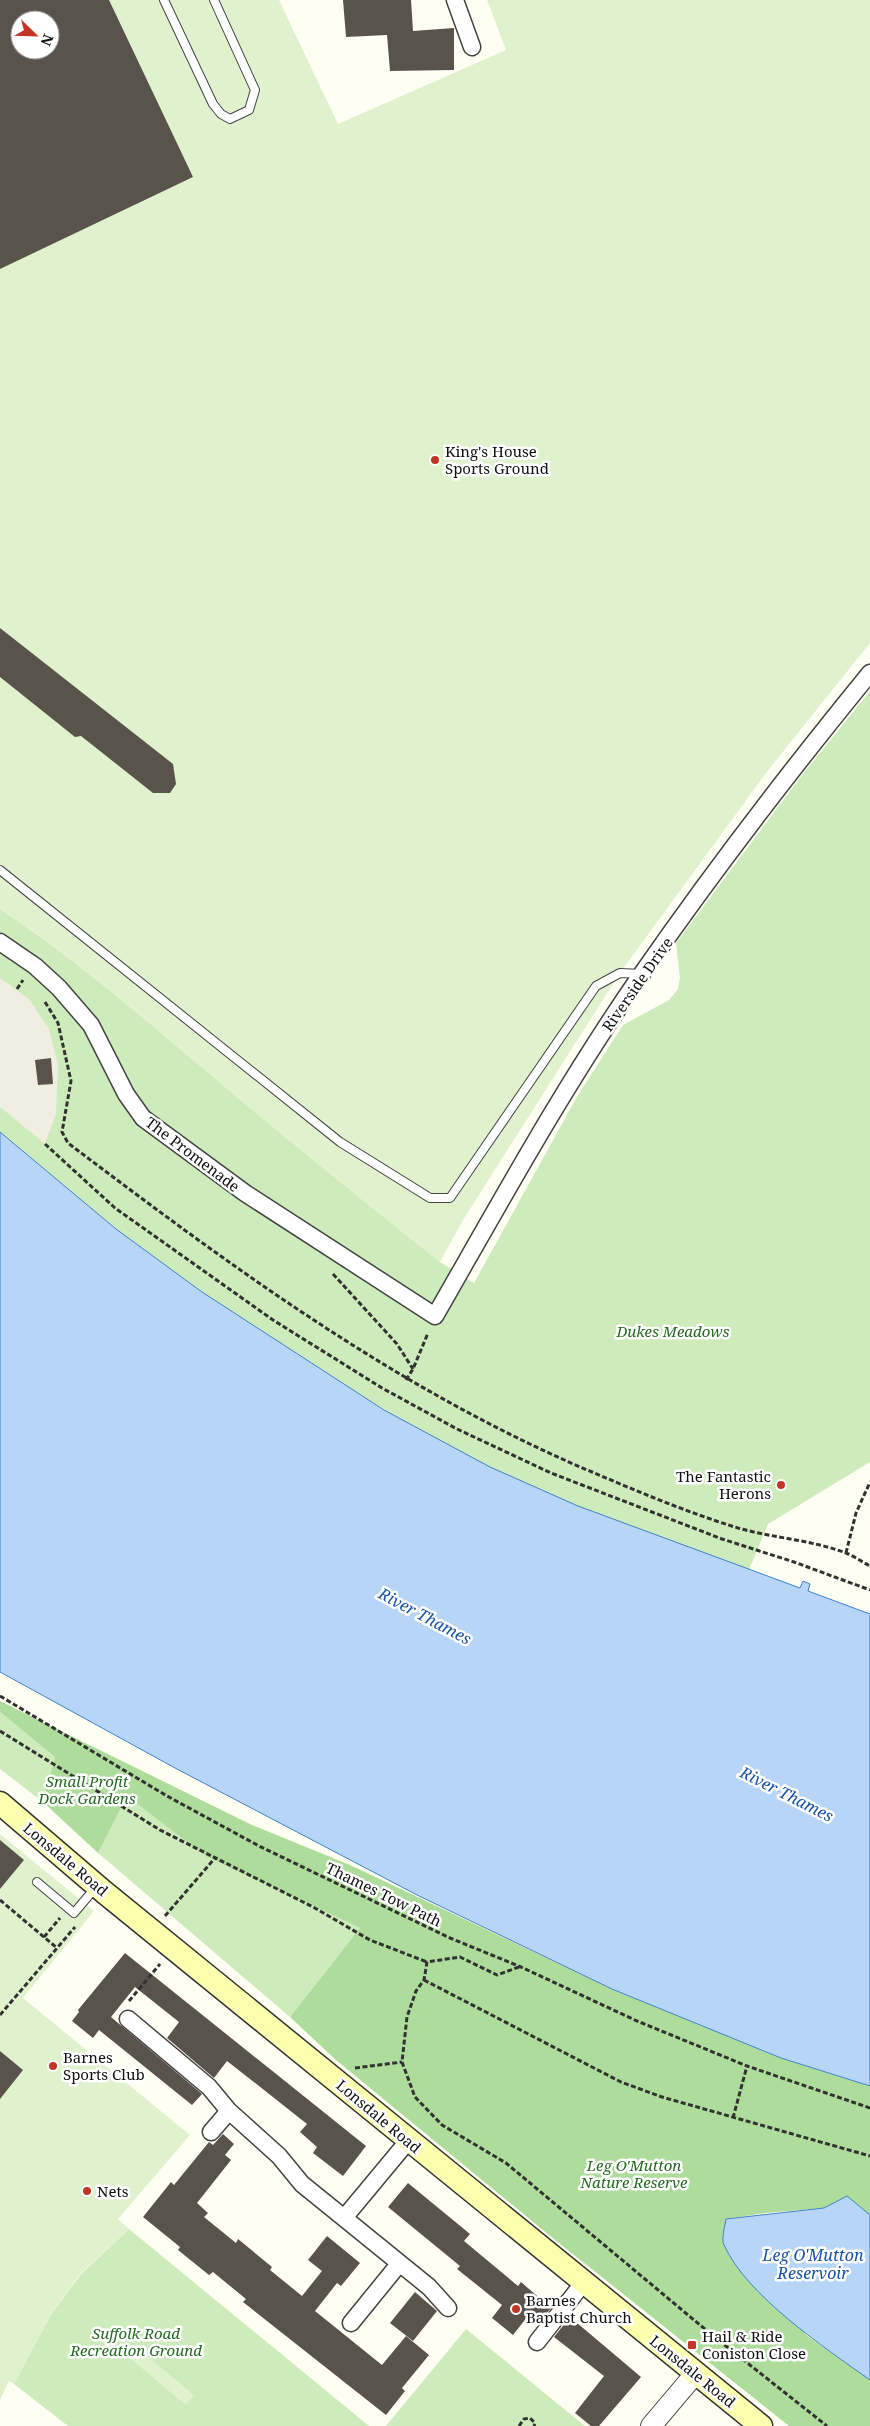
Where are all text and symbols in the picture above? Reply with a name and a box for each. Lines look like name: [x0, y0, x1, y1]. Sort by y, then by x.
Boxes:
north arrow: [10, 10, 60, 60]
text: N: [37, 31, 58, 49]
place label: King's House Sports Ground: [445, 441, 549, 478]
marker: King's House Sports Ground: [429, 454, 441, 466]
street label: Riverside Drive: [597, 933, 677, 1035]
street label: The Promenade: [142, 1112, 244, 1196]
park label: Dukes Meadows: [615, 1321, 730, 1341]
place label: The Fantastic Herons: [676, 1466, 771, 1503]
marker: The Fantastic Herons: [775, 1479, 787, 1491]
water label: River Thames: [374, 1582, 475, 1650]
water label: River Thames: [736, 1761, 837, 1827]
park label: Small Profit Dock Gardens: [37, 1771, 136, 1808]
street label: Lonsdale Road: [19, 1818, 113, 1900]
street label: Thames Tow Path: [323, 1857, 446, 1931]
place label: Barnes Sports Club: [63, 2047, 145, 2084]
marker: Barnes Sports Club: [47, 2060, 59, 2072]
street label: Lonsdale Road: [332, 2075, 426, 2157]
park label: Leg O'Mutton Nature Reserve: [580, 2155, 688, 2192]
place label: Nets: [97, 2181, 129, 2201]
marker: Nets: [81, 2185, 93, 2197]
water label: Leg O'Mutton Reservoir: [762, 2244, 864, 2284]
place label: Barnes Baptist Church: [526, 2290, 632, 2327]
marker: Barnes Baptist Church: [510, 2303, 522, 2315]
park label: Suffolk Road Recreation Ground: [69, 2323, 202, 2360]
place label: Hail & Ride Coniston Close: [702, 2326, 806, 2363]
street label: Lonsdale Road: [646, 2330, 740, 2412]
marker: Hail & Ride Coniston Close: [686, 2339, 698, 2351]

